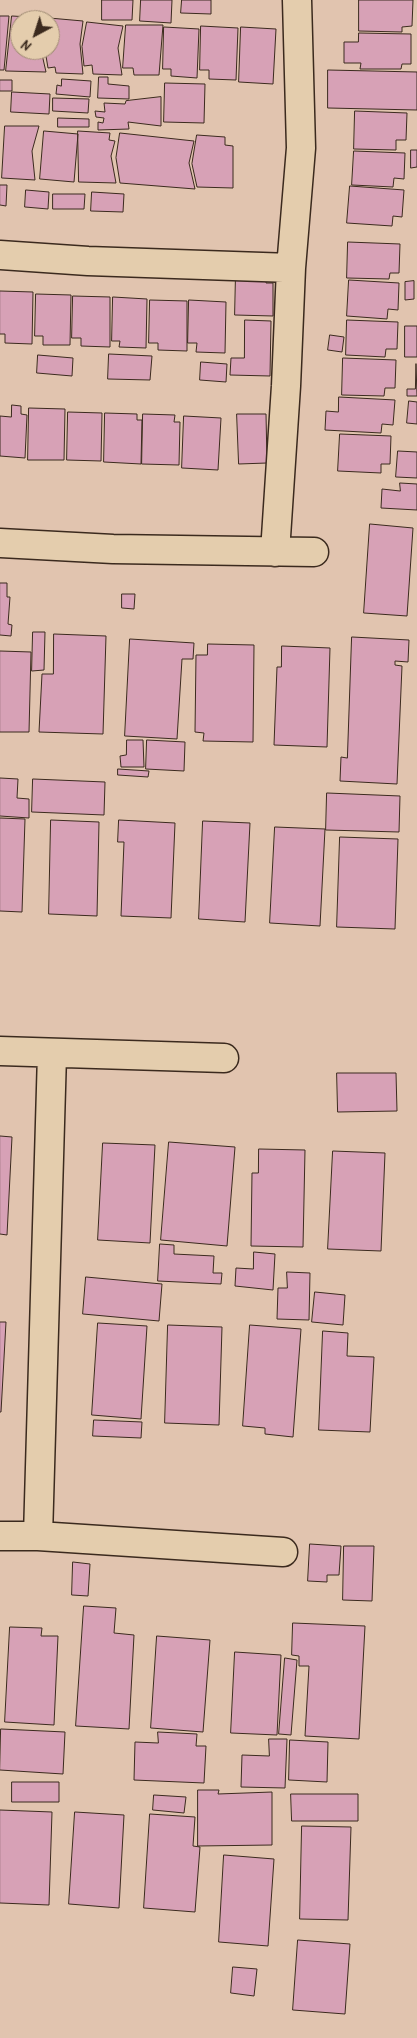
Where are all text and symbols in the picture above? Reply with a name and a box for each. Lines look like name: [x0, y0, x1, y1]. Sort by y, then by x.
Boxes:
north arrow: [10, 10, 60, 60]
text: N: [17, 36, 35, 56]

